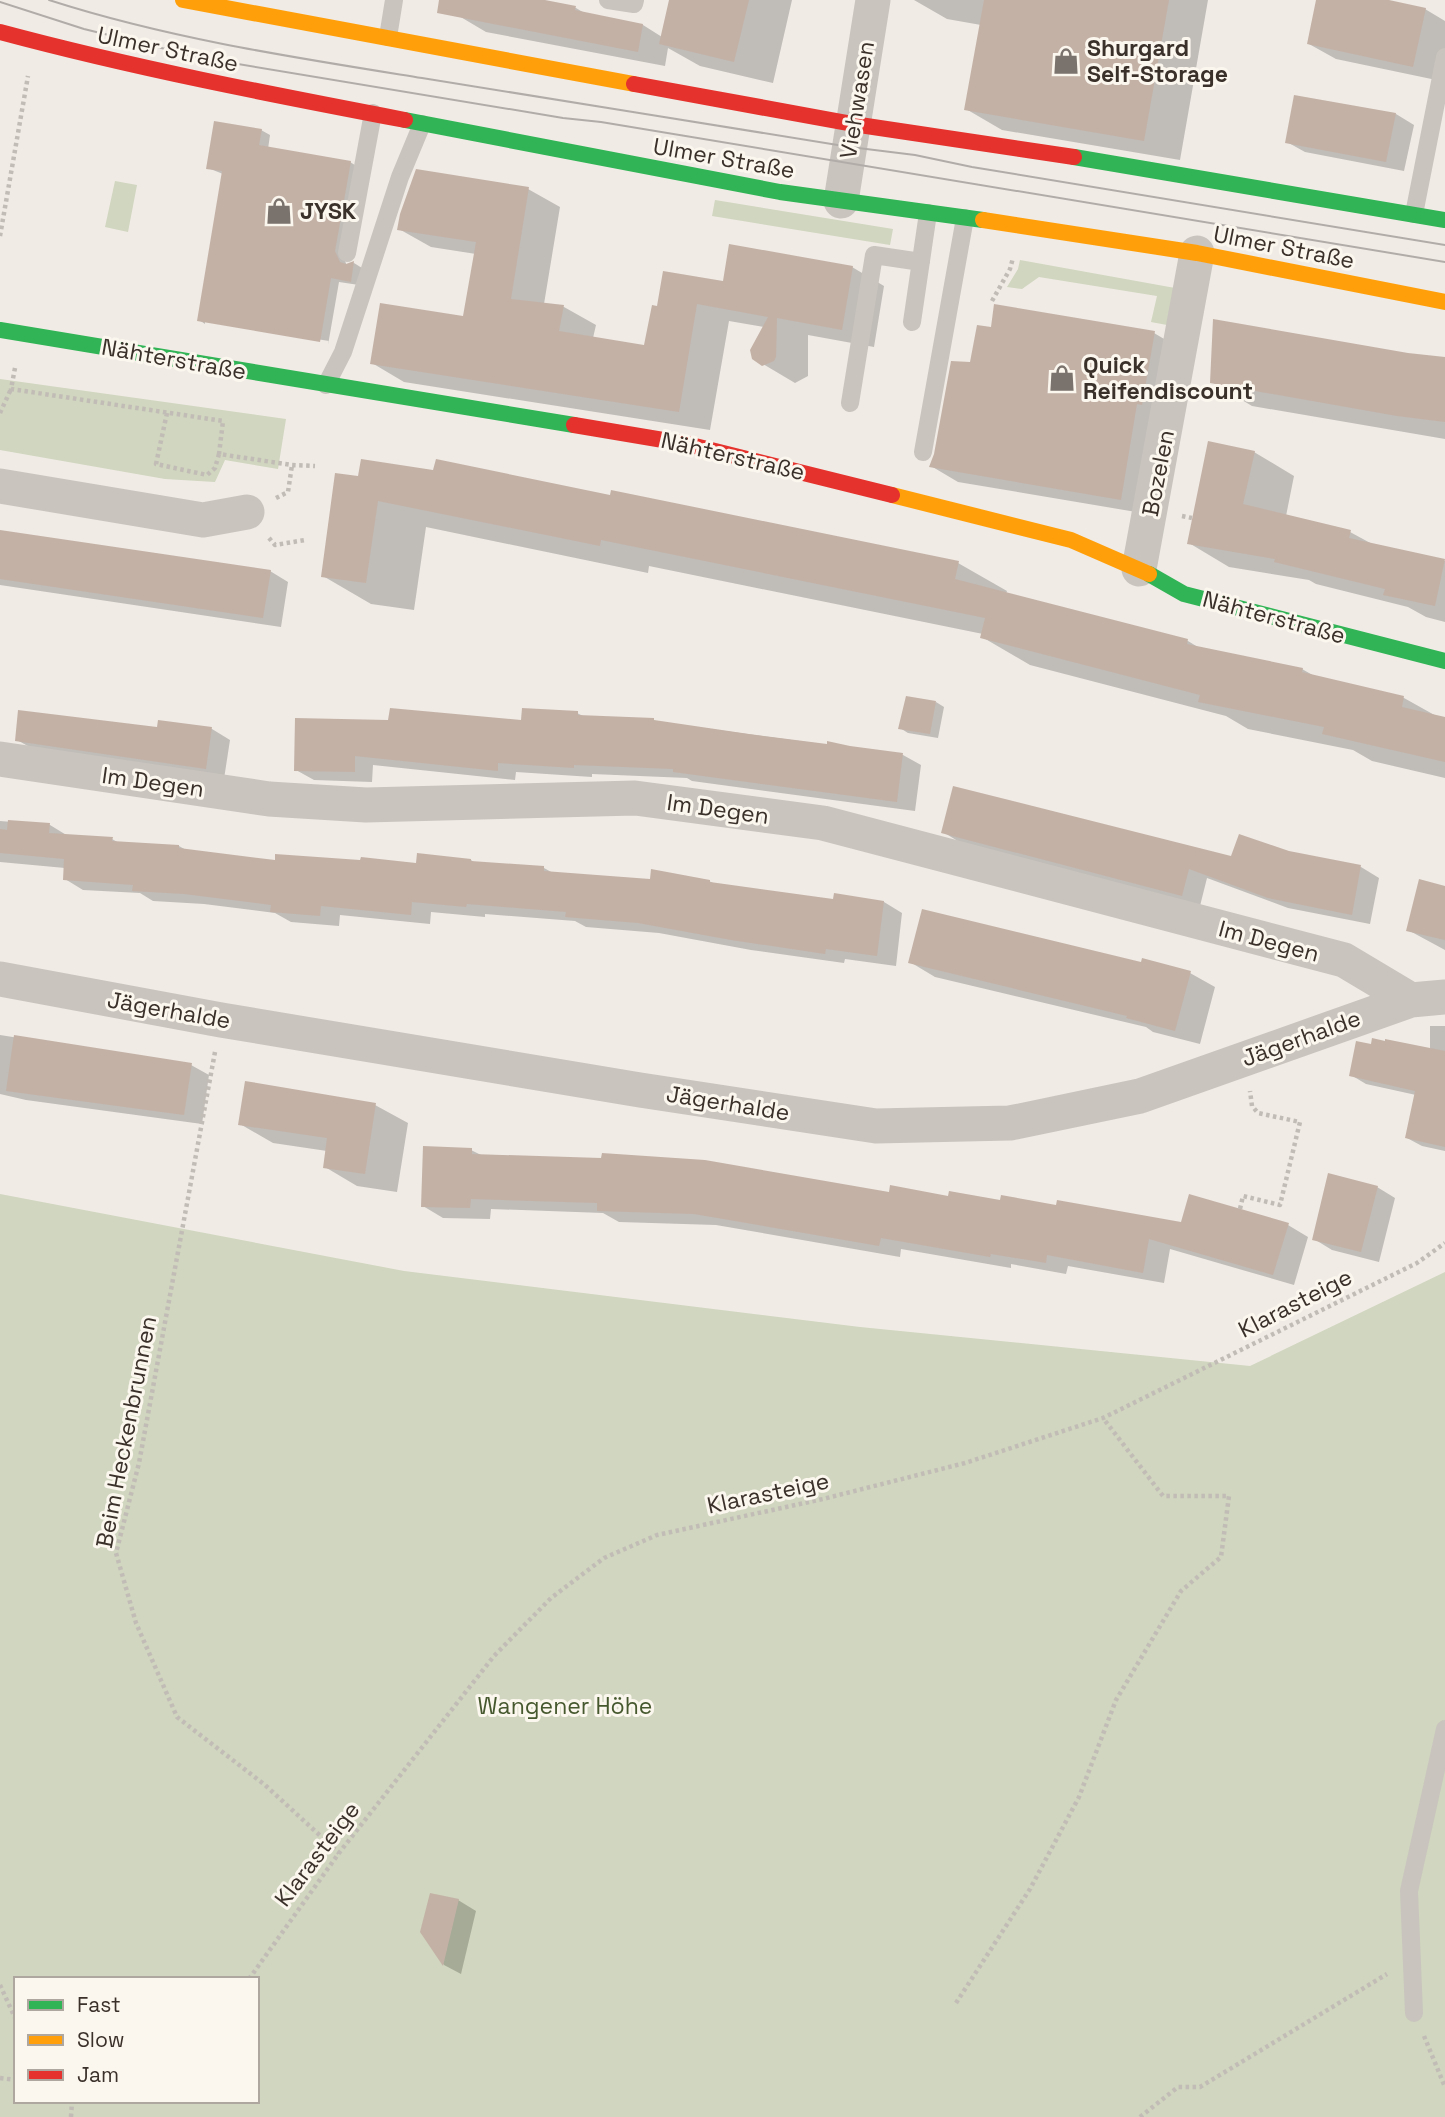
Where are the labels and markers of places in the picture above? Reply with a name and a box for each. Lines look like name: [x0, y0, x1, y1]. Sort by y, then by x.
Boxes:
place label: Shurgard Self-Storage: [1087, 33, 1228, 89]
shop icon: Shurgard Self-Storage: [1051, 46, 1081, 76]
shop icon: JYSK: [264, 196, 294, 226]
place label: JYSK: [300, 196, 357, 226]
place label: Quick Reifendiscount: [1083, 350, 1253, 406]
shop icon: Quick Reifendiscount: [1047, 363, 1077, 393]

